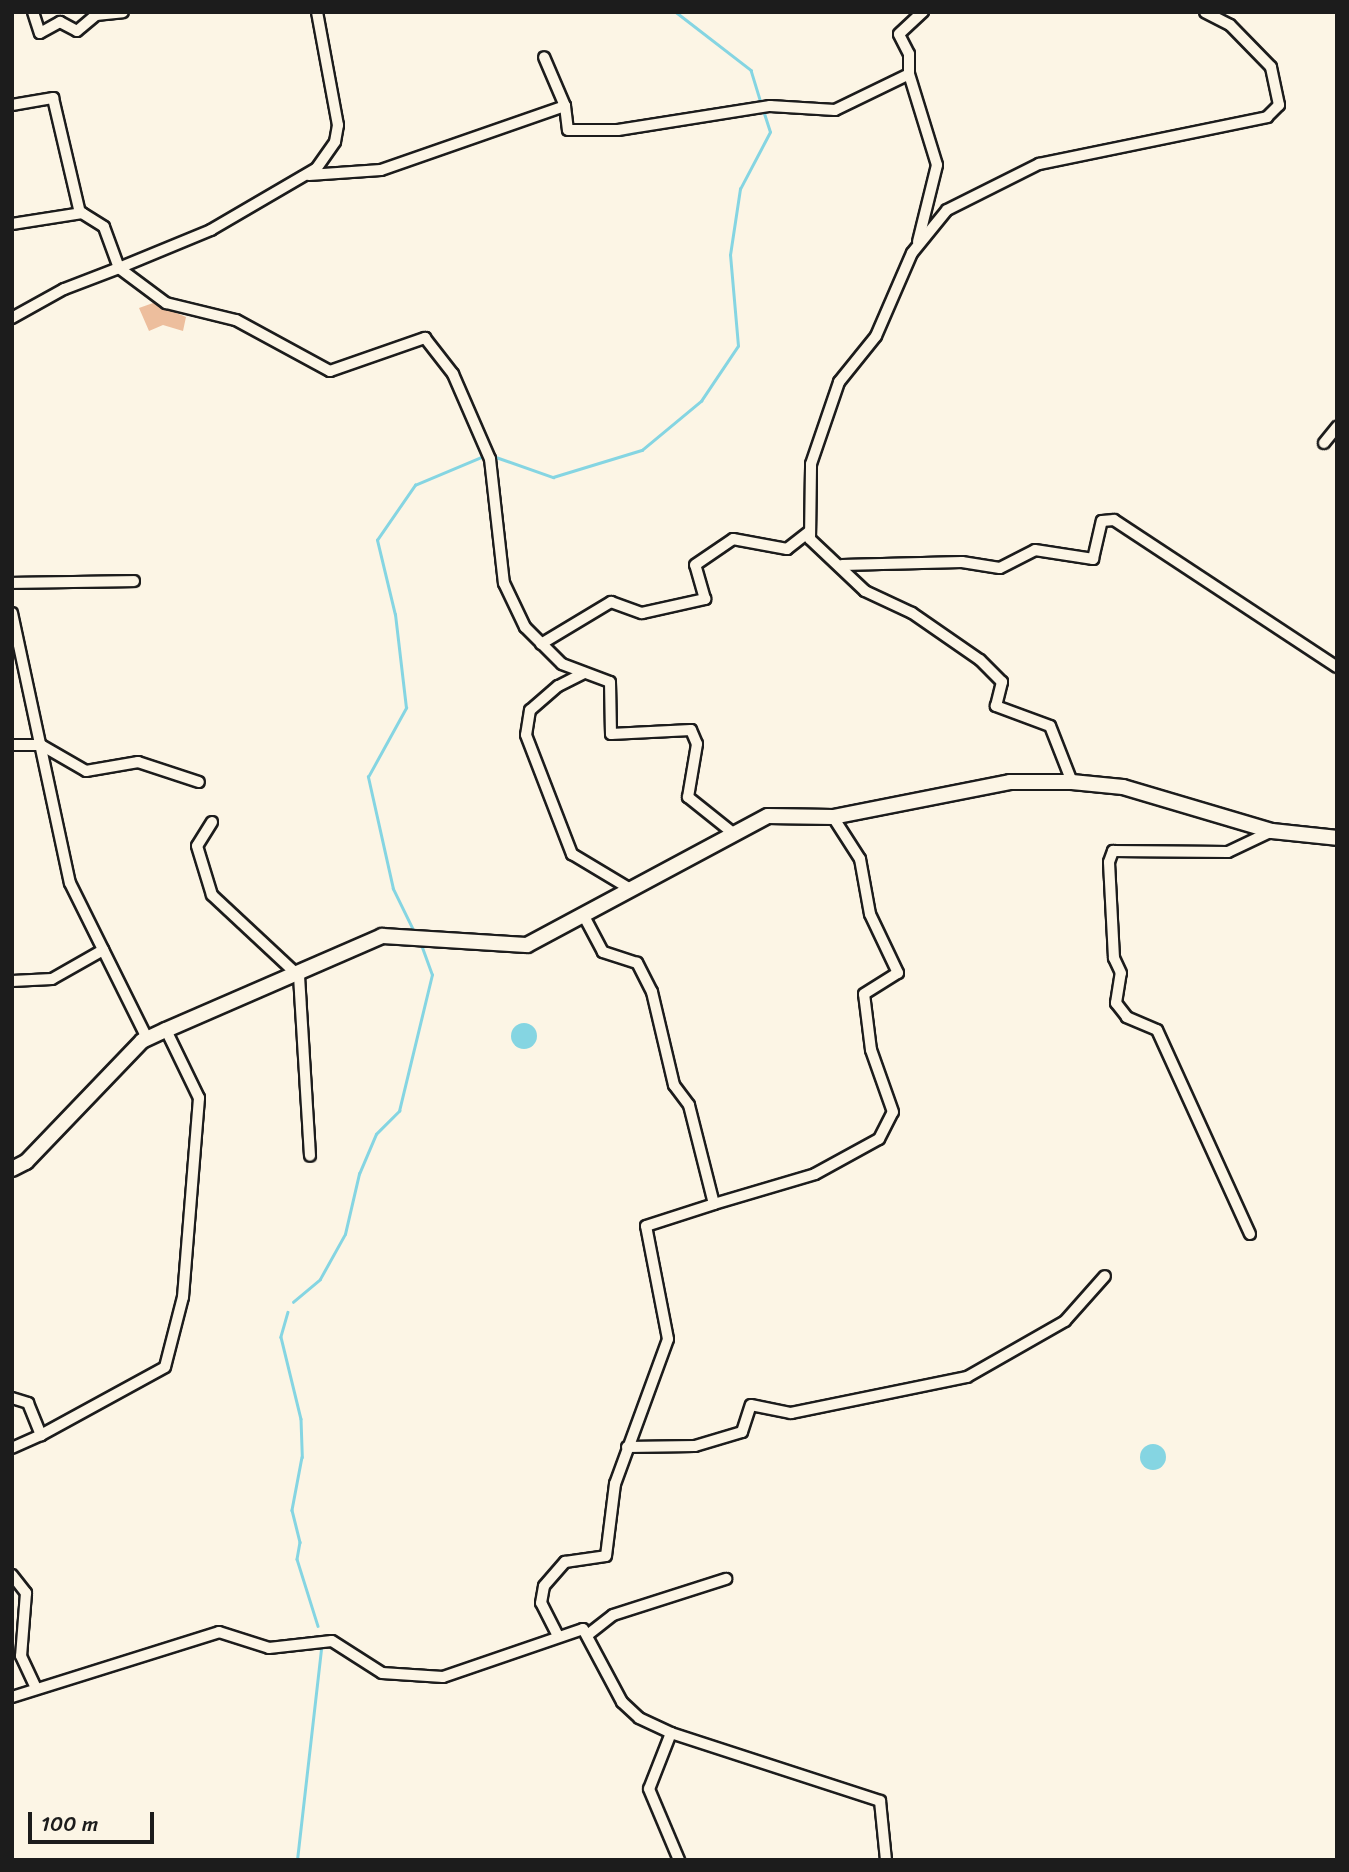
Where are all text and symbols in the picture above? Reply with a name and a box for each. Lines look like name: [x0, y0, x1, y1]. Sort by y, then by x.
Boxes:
scale bar: [32, 1798, 158, 1842]
text: 100 m: [41, 1805, 98, 1843]

